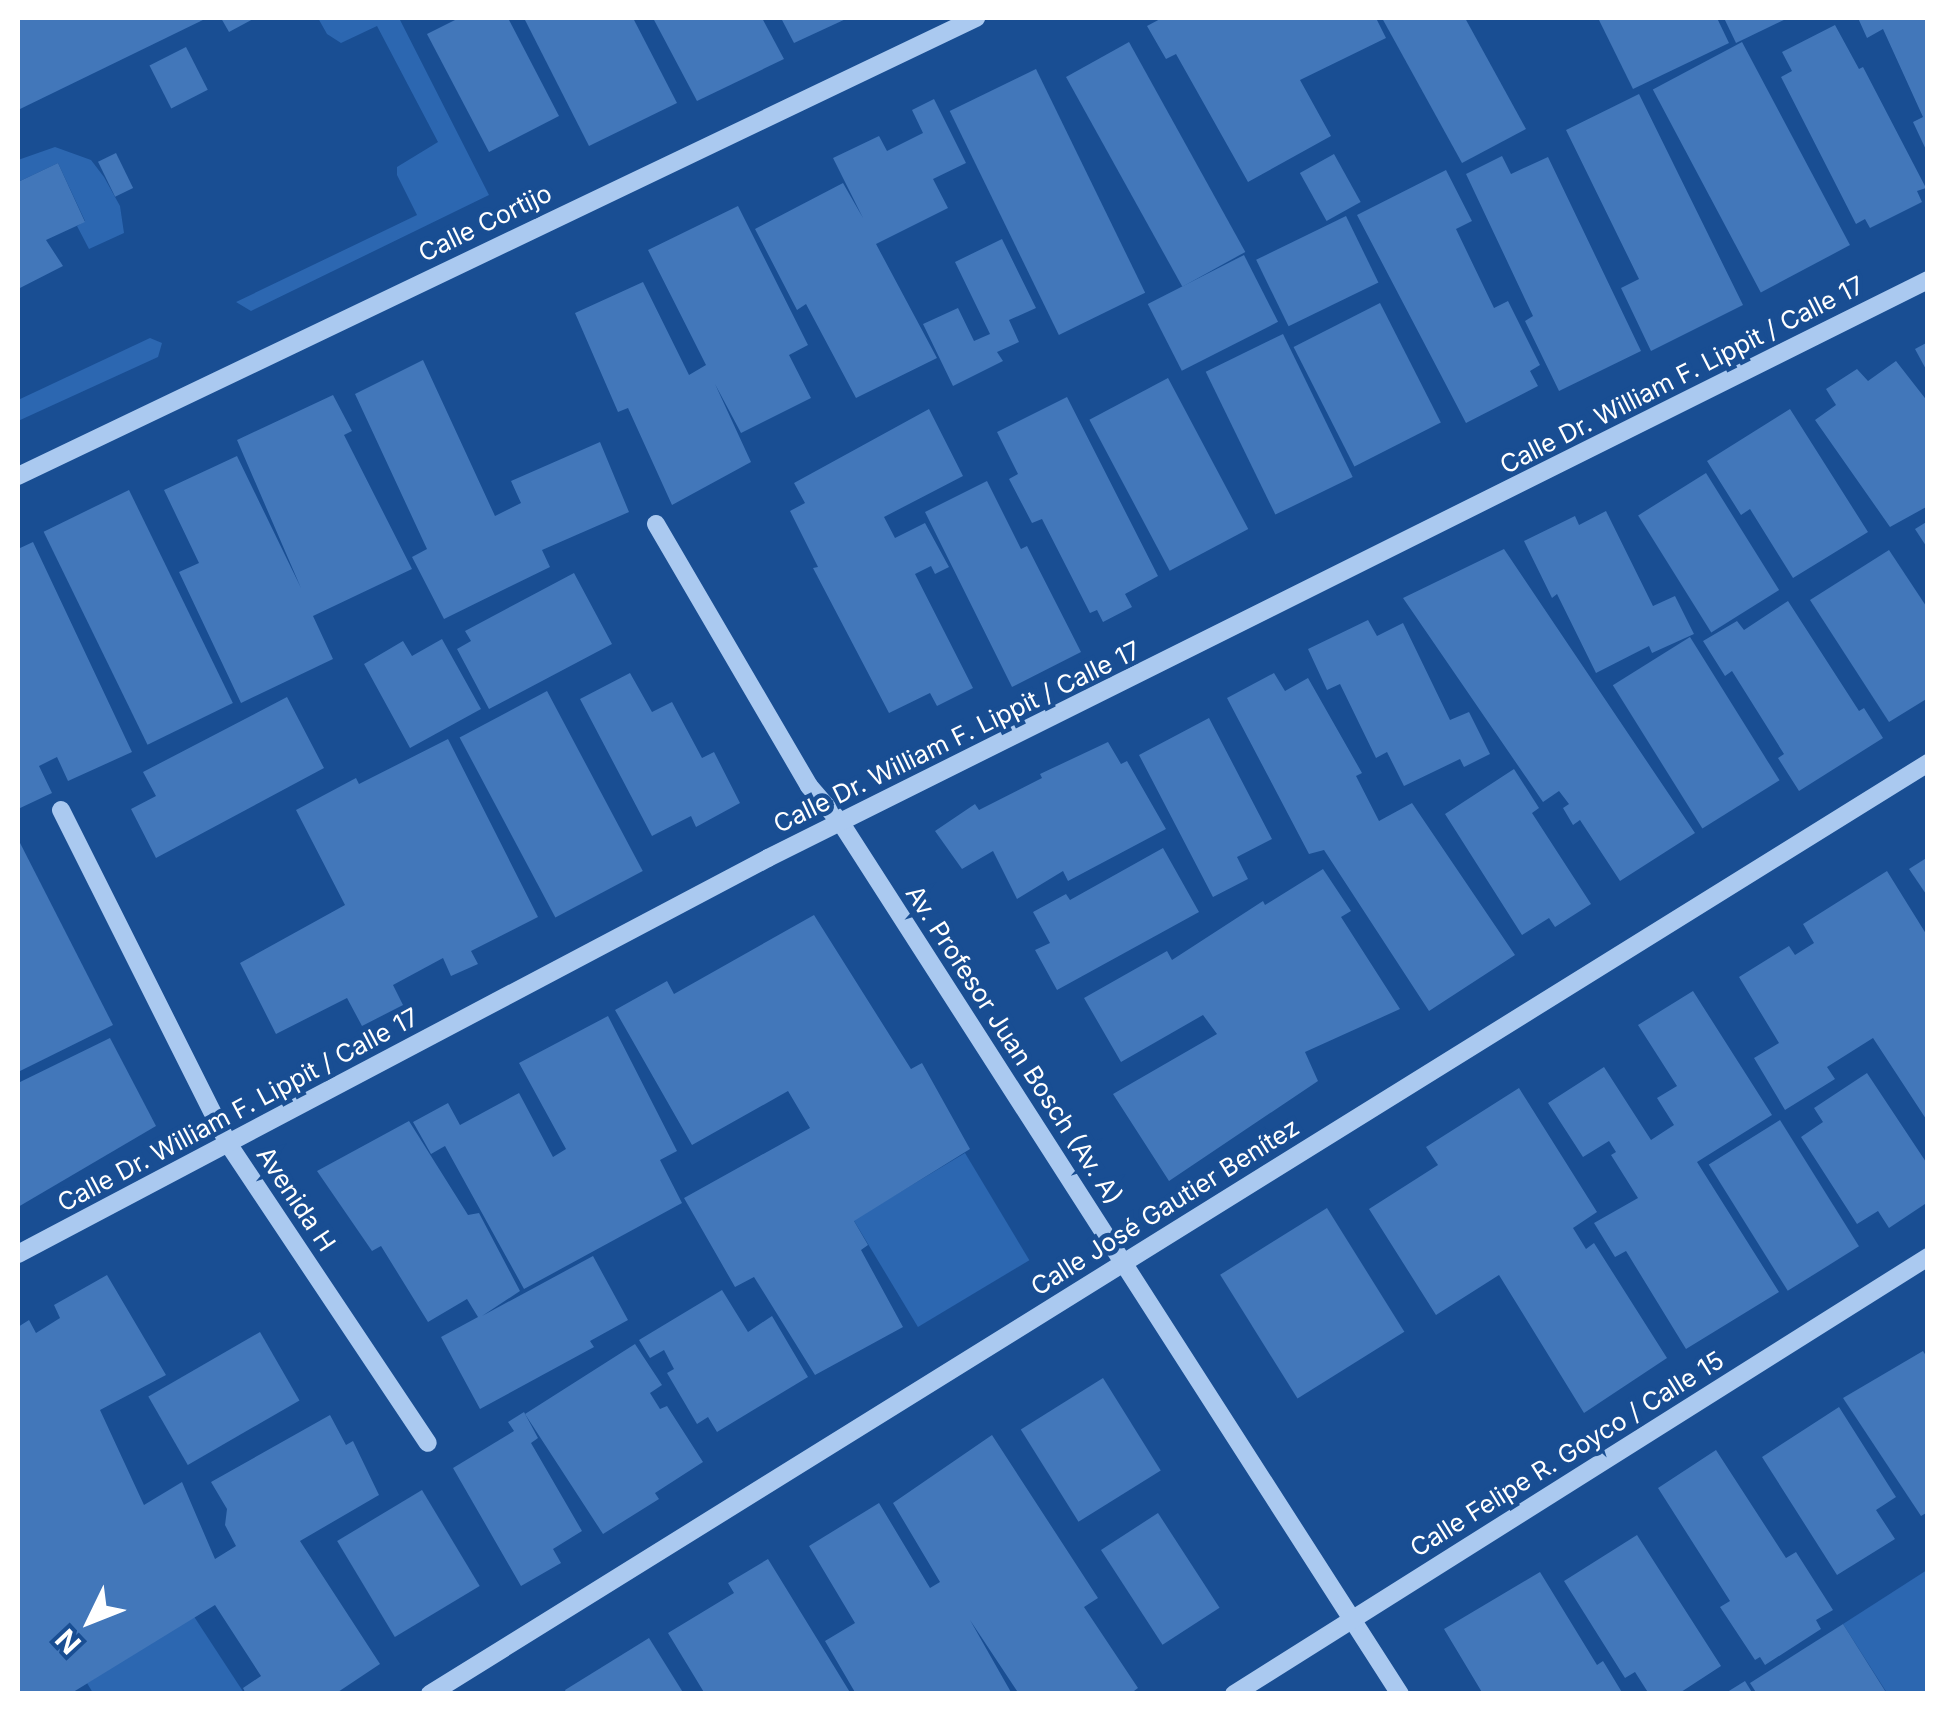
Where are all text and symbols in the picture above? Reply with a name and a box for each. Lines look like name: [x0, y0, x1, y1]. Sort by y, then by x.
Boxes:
street label: Calle Cortijo: [414, 178, 556, 268]
street label: Calle Dr. William F. Lippit / Calle 17: [1495, 270, 1869, 480]
street label: Calle Dr. William F. Lippit / Calle 17: [769, 635, 1145, 839]
street label: Av. Profesor Juan Bosch (Av. A): [900, 880, 1128, 1210]
street label: Calle Dr. William F. Lippit / Calle 17: [52, 1002, 424, 1218]
street label: Calle José Gautier Benítez: [1025, 1112, 1305, 1302]
street label: Avenida H: [250, 1141, 342, 1257]
street label: Calle Felipe R. Goyco / Calle 15: [1405, 1345, 1729, 1563]
north arrow: [40, 1571, 140, 1671]
text: N: [48, 1622, 88, 1661]

